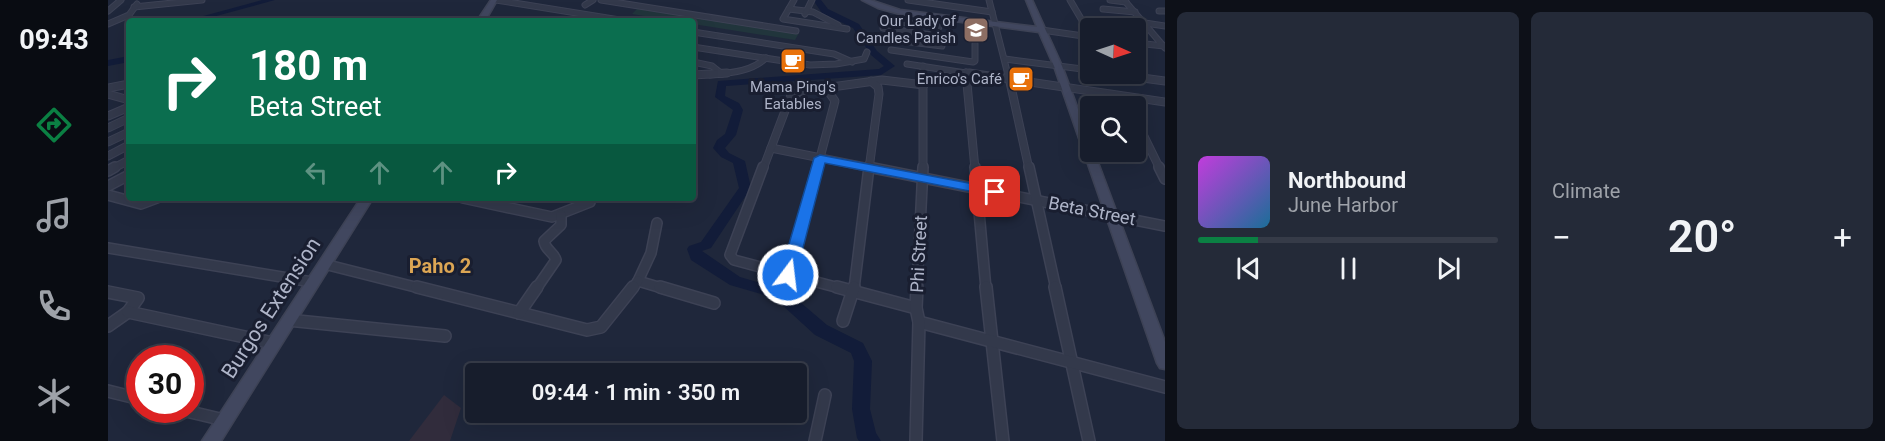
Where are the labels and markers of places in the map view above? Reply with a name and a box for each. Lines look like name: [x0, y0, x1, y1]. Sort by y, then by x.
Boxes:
place label: Our Lady of Candles Parish: [856, 12, 957, 47]
school or university icon: Our Lady of Candles Parish: [961, 15, 991, 45]
cafe icon: Mama Ping's Eatables: [778, 46, 808, 76]
cafe icon: Enrico's Café: [1006, 64, 1036, 94]
place label: Enrico's Café: [917, 70, 1002, 88]
place label: Mama Ping's Eatables: [750, 78, 836, 113]
pin: [969, 166, 1020, 217]

